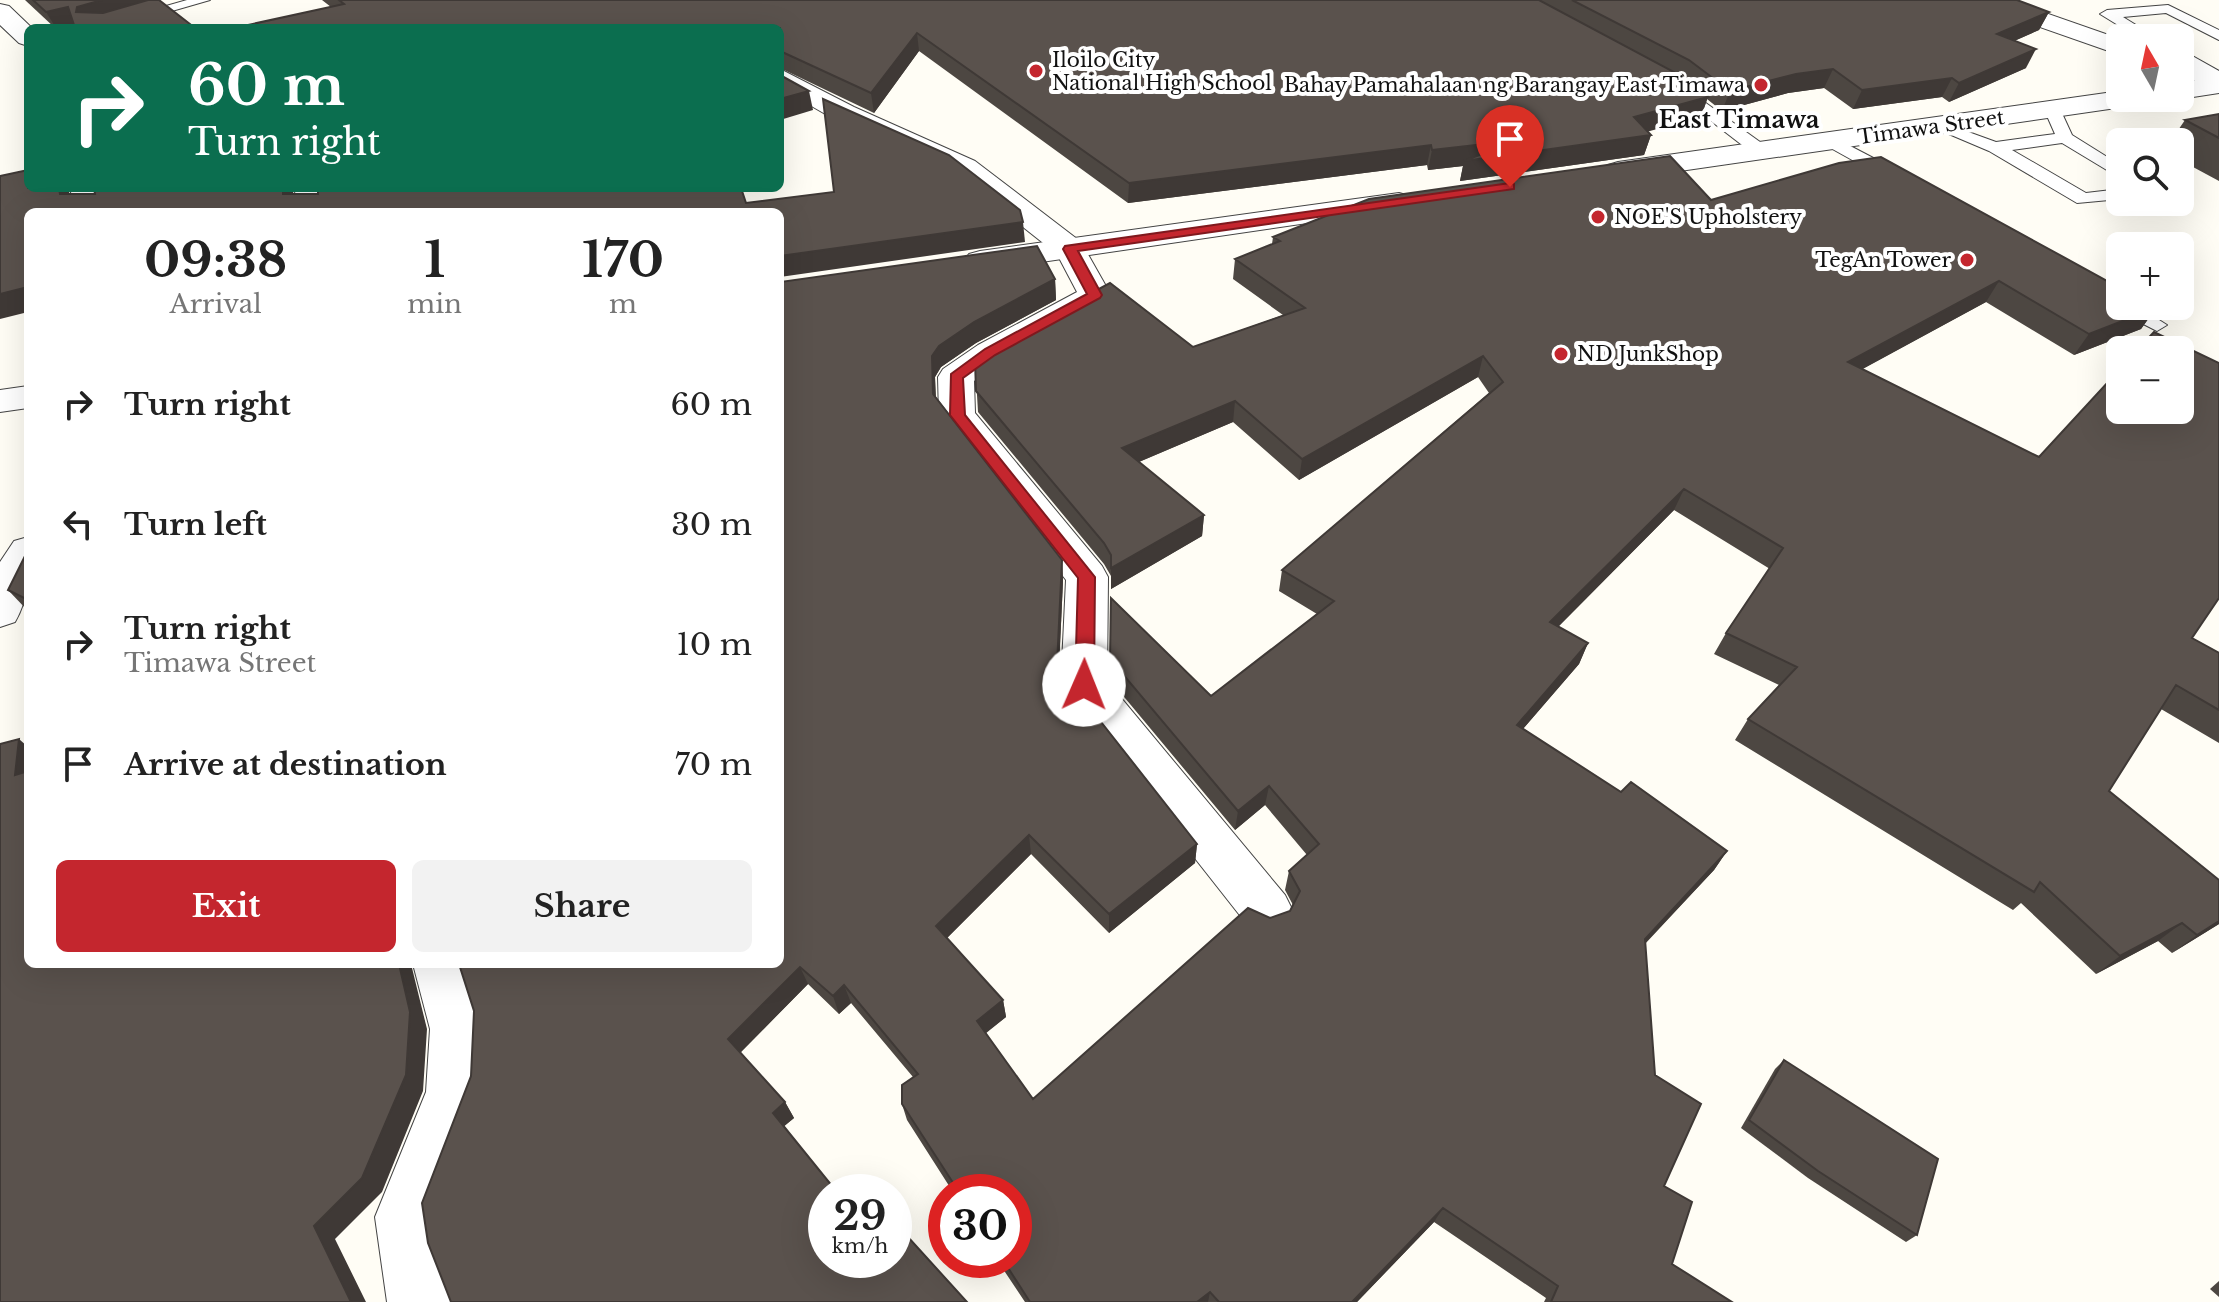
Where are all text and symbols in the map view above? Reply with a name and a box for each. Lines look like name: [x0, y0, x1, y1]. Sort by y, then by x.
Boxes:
north arrow: [2106, 24, 2194, 112]
map controls: [2106, 24, 2194, 424]
place label: Iloilo City National High School: [1052, 48, 1272, 95]
text: 60 m: [188, 51, 345, 120]
icon: right: [56, 56, 160, 160]
marker: Iloilo City National High School: [1027, 62, 1045, 80]
place label: Bahay Pamahalaan ng Barangay East Timawa: [1284, 73, 1746, 97]
marker: Bahay Pamahalaan ng Barangay East Timawa: [1752, 76, 1770, 94]
pin: [1476, 105, 1544, 187]
district label: East Timawa: [1658, 105, 1820, 134]
street label: Timawa Street: [1856, 105, 2006, 149]
icon: arrive: [1488, 117, 1532, 161]
text: Turn right: [188, 120, 381, 165]
button: search: [2106, 128, 2194, 216]
place label: NOE'S Upholstery: [1614, 205, 1802, 229]
marker: NOE'S Upholstery: [1589, 208, 1607, 226]
text: 09:38: [144, 230, 287, 290]
text: 1: [424, 230, 445, 290]
text: 170: [582, 230, 664, 290]
button: +: [2106, 232, 2194, 320]
place label: TegAn Tower: [1815, 248, 1951, 272]
marker: TegAn Tower: [1958, 251, 1976, 269]
text: Arrival: [170, 288, 262, 320]
text: min: [407, 288, 462, 320]
text: m: [609, 288, 637, 320]
button: −: [2106, 336, 2194, 424]
place label: ND JunkShop: [1577, 342, 1719, 366]
marker: ND JunkShop: [1552, 345, 1570, 363]
icon: right: [56, 382, 100, 426]
text: Turn right: [124, 386, 291, 423]
text: 60 m: [670, 386, 752, 423]
icon: left: [56, 502, 100, 546]
text: Turn left: [124, 506, 267, 543]
text: 30 m: [671, 506, 752, 543]
text: Turn right: [124, 610, 291, 647]
icon: right: [56, 622, 100, 666]
text: 10 m: [676, 626, 752, 663]
position arrow: [1042, 643, 1126, 727]
text: Timawa Street: [124, 647, 316, 679]
icon: arrive: [56, 742, 100, 786]
text: Arrive at destination: [124, 746, 447, 783]
text: 70 m: [675, 746, 752, 783]
button: Exit: [56, 860, 396, 952]
button: Share: [412, 860, 752, 952]
speed limit sign: 30: [928, 1174, 1032, 1278]
text: 29: [834, 1191, 887, 1241]
text: km/h: [832, 1234, 888, 1258]

